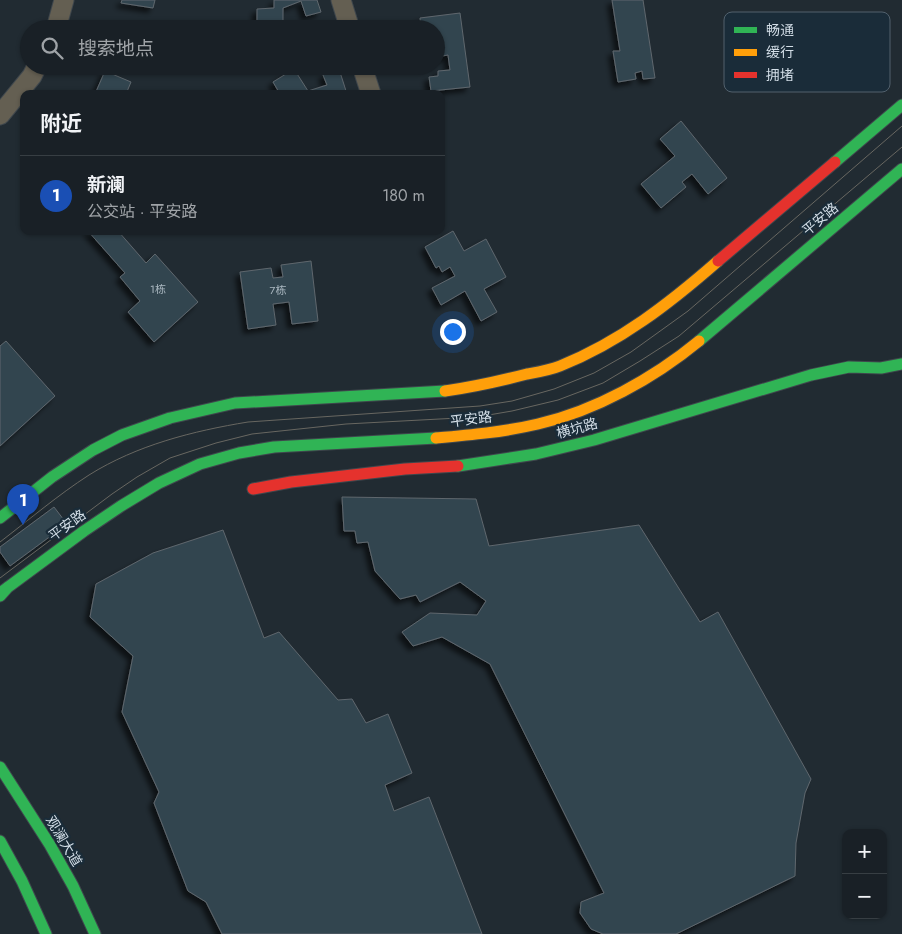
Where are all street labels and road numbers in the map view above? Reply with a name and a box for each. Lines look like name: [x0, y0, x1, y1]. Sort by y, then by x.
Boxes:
street label: 平安路: [797, 198, 843, 240]
street label: 平安路: [449, 407, 493, 431]
street label: 横坑路: [554, 413, 600, 443]
street label: 平安路: [44, 505, 90, 545]
street label: 观澜大道: [41, 812, 87, 870]

